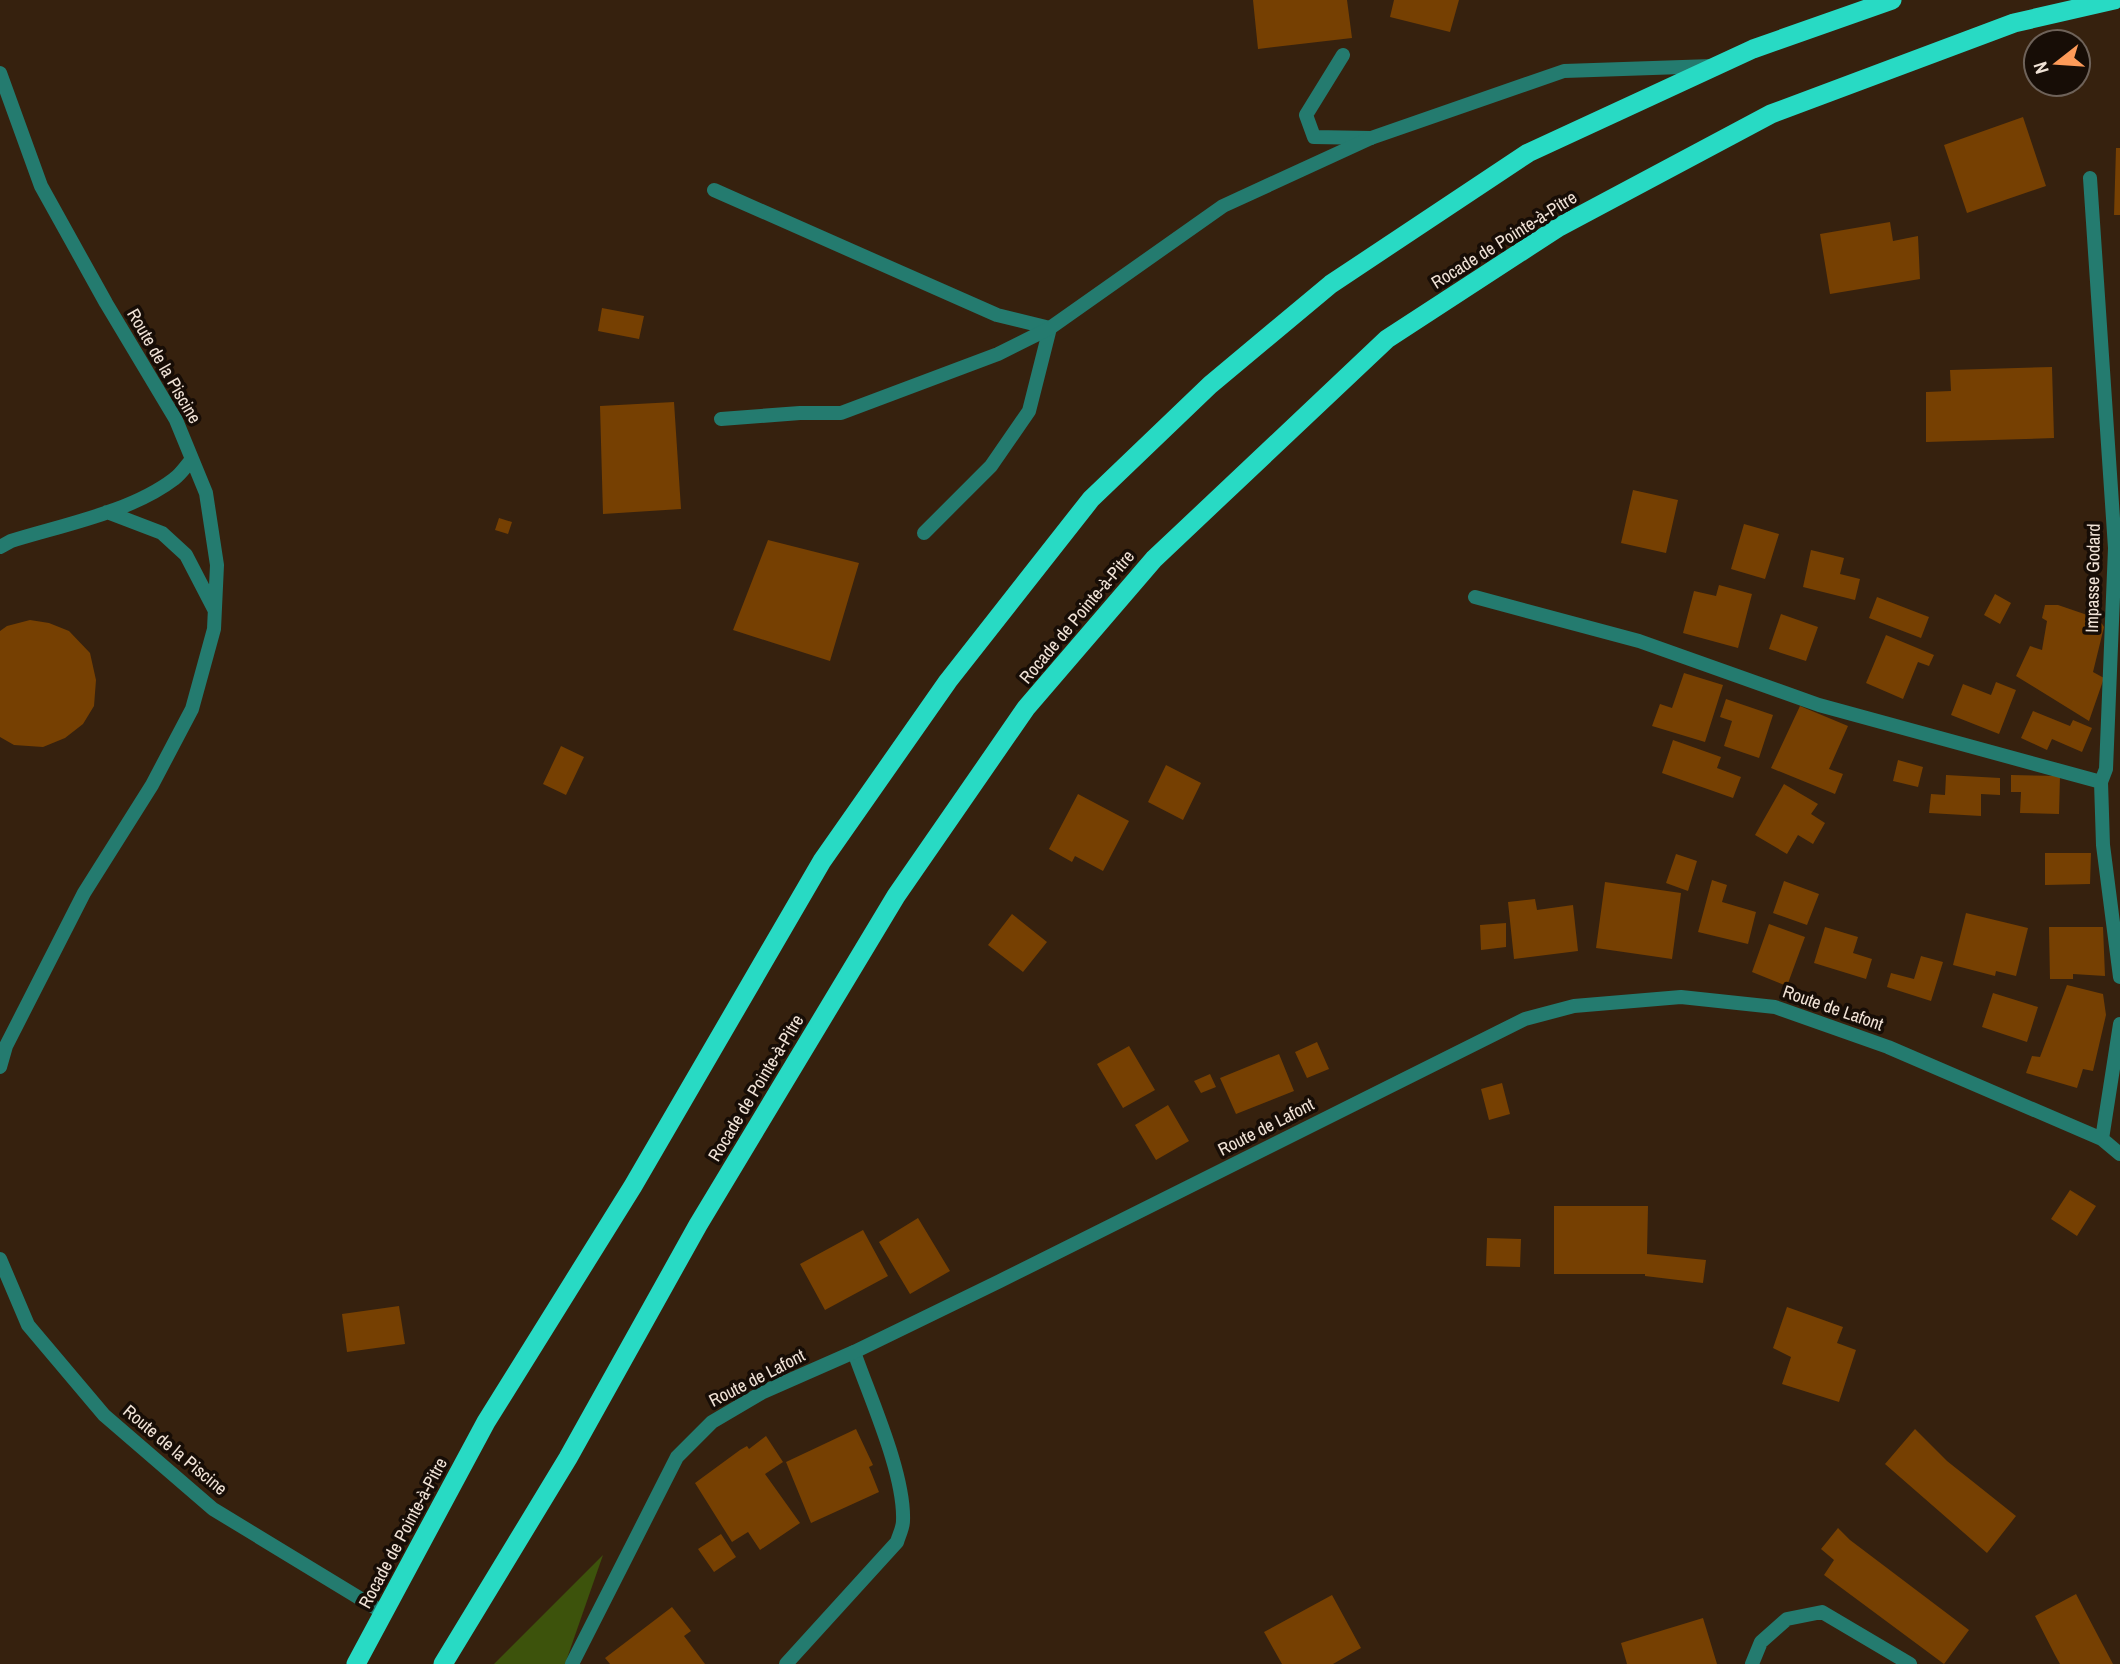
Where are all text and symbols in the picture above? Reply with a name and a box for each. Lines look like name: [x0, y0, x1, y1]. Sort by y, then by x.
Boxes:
north arrow: [2022, 28, 2092, 98]
text: N: [2027, 59, 2055, 77]
street label: Rocade de Pointe-à-Pitre: [1426, 185, 1581, 295]
street label: Route de la Piscine: [121, 304, 207, 428]
street label: Impasse Godard: [2079, 523, 2106, 633]
street label: Rocade de Pointe-à-Pitre: [1013, 545, 1140, 689]
street label: Route de Lafont: [1779, 979, 1887, 1036]
street label: Rocade de Pointe-à-Pitre: [702, 1010, 809, 1166]
street label: Route de Lafont: [1213, 1092, 1318, 1162]
street label: Route de Lafont: [704, 1343, 809, 1413]
street label: Route de la Piscine: [118, 1399, 233, 1501]
street label: Rocade de Pointe-à-Pitre: [352, 1453, 453, 1613]

